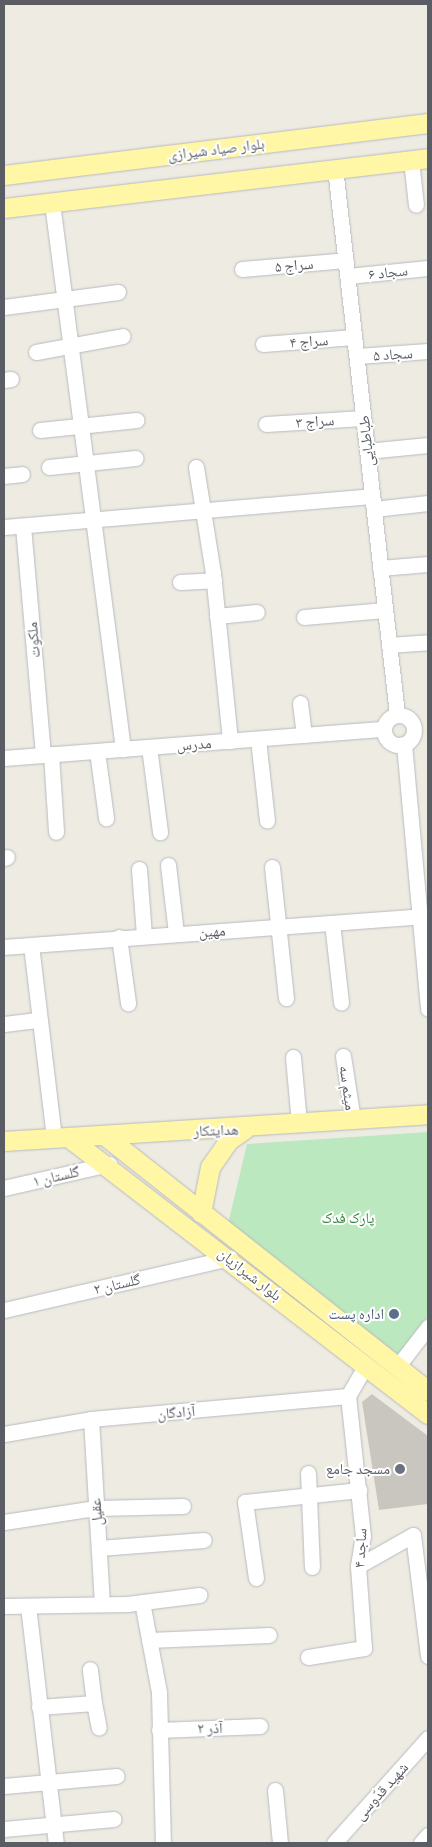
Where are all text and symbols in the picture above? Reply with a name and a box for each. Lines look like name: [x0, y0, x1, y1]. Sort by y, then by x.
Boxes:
street label: بلوار صیاد شیرازی: [167, 134, 265, 164]
street label: سراج ۵: [274, 254, 314, 276]
street label: سجاد ۶: [367, 261, 409, 283]
street label: سراج ۴: [289, 331, 329, 351]
street label: سجاد ۵: [373, 344, 413, 364]
street label: سراج ۳: [295, 411, 335, 431]
street label: طباطبایی: [354, 414, 378, 468]
street label: ملکوت: [22, 621, 44, 659]
street label: مدرس: [176, 734, 212, 754]
street label: مهین: [198, 921, 226, 941]
street label: میثم سه: [336, 1064, 360, 1112]
street label: هدایتکار: [193, 1120, 239, 1140]
street label: گلستان ۱: [31, 1162, 81, 1190]
park label: پارک فدک: [322, 1209, 374, 1227]
street label: بلوار شیرازیان: [215, 1244, 285, 1304]
street label: گلستان ۲: [92, 1270, 142, 1298]
place label: اداره پست: [328, 1305, 384, 1323]
marker: اداره پست: [388, 1308, 400, 1320]
street label: آزادگان: [156, 1401, 196, 1423]
place label: مسجد جامع: [326, 1460, 390, 1478]
marker: مسجد جامع: [394, 1463, 406, 1475]
street label: عقیل: [86, 1498, 106, 1526]
street label: ساجد ۴: [350, 1528, 370, 1568]
street label: آذر ۲: [197, 1719, 223, 1737]
street label: شهید قدّوسی: [350, 1758, 412, 1824]

